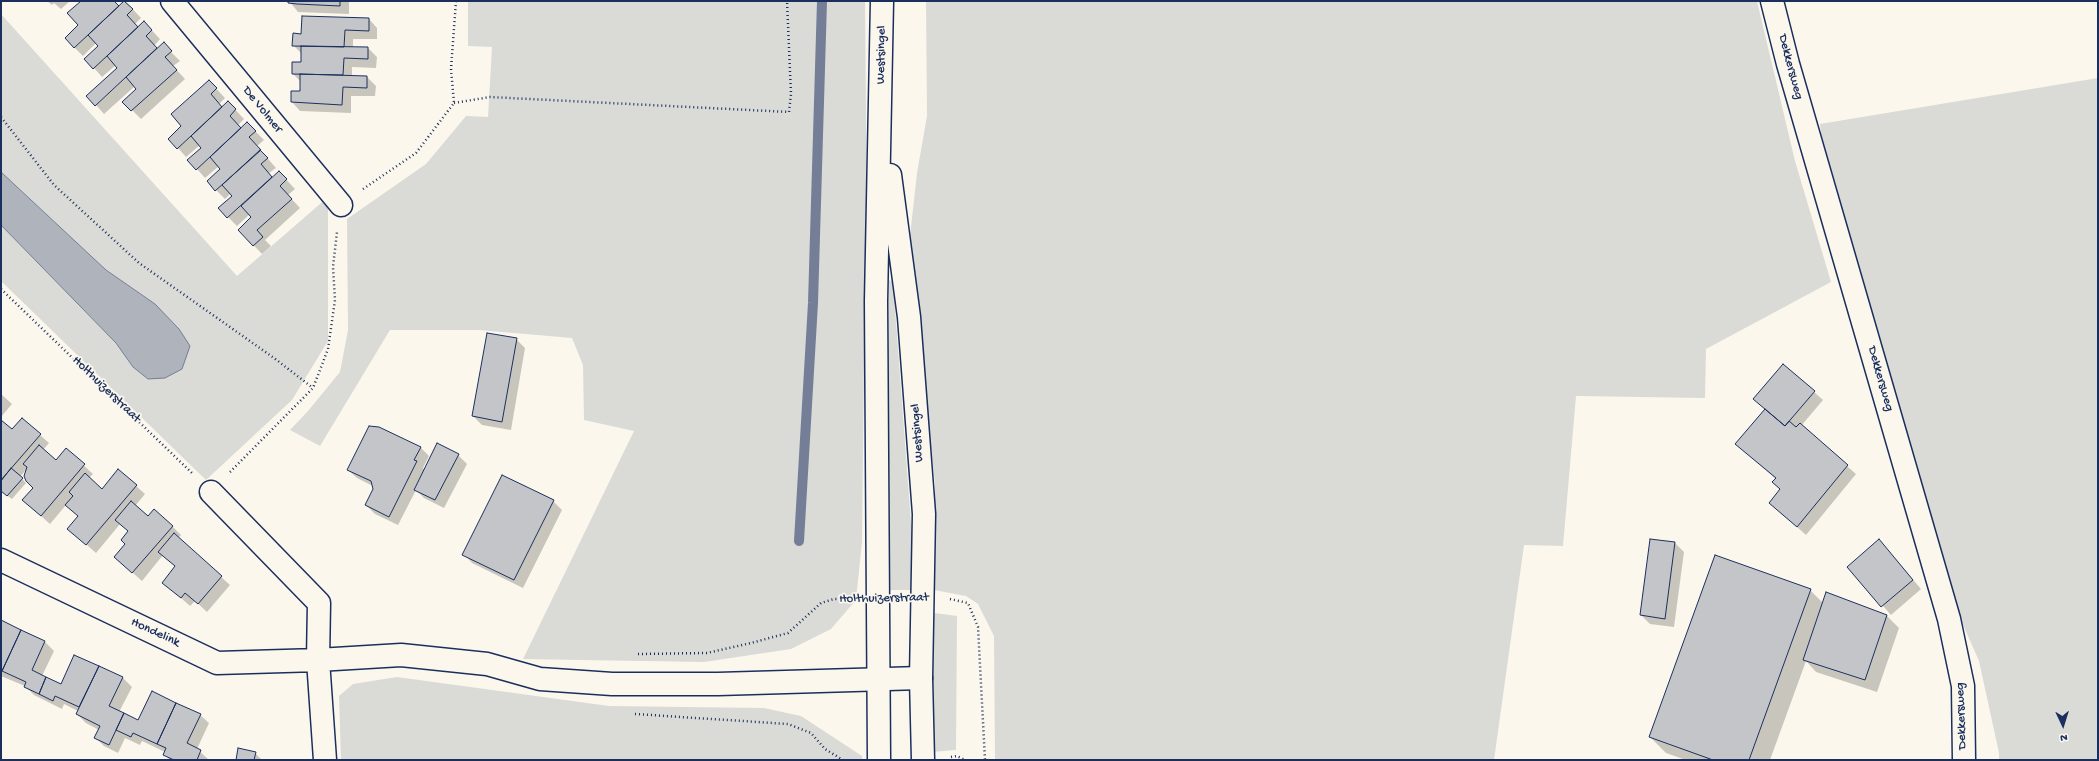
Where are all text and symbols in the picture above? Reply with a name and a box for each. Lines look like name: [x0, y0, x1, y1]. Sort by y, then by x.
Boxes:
street label: Westsingel: [874, 26, 890, 84]
street label: Dekkersweg: [1774, 33, 1806, 101]
street label: De Volmer: [238, 83, 286, 137]
street label: Dekkersweg: [1863, 345, 1897, 413]
street label: Holthuizerstraat: [68, 353, 144, 427]
street label: Westsingel: [908, 403, 928, 463]
street label: Holthuizerstraat: [839, 590, 929, 608]
street label: Hondelink: [128, 615, 182, 651]
street label: Dekkersweg: [1953, 682, 1971, 750]
north arrow: [2043, 705, 2083, 745]
text: N: [2060, 731, 2068, 743]

